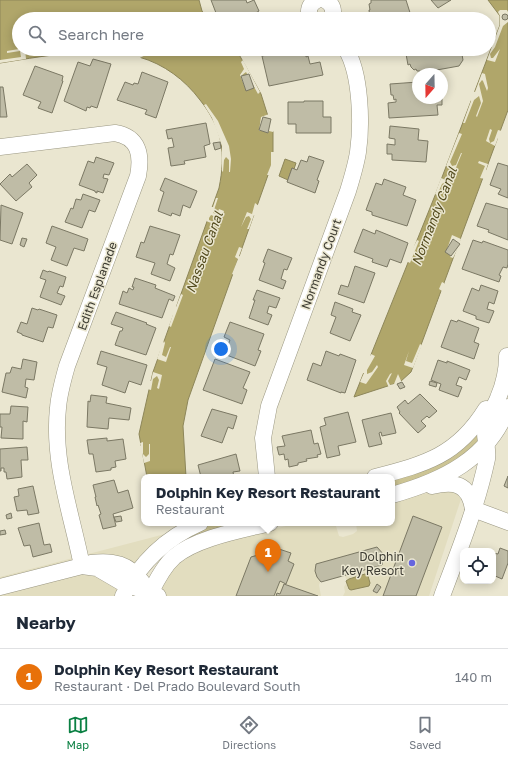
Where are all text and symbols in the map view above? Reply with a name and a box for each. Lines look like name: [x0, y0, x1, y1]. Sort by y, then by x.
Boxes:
search box: [12, 12, 496, 56]
icon: search: [26, 23, 48, 45]
text: Search here: [58, 25, 144, 43]
north arrow: [412, 68, 448, 104]
water label: Normandy Canal: [408, 164, 460, 267]
water label: Nassau Canal: [182, 208, 226, 295]
street label: Normandy Court: [298, 217, 344, 311]
street label: Edith Esplanade: [74, 240, 120, 332]
your location: [211, 339, 231, 359]
popup: [141, 474, 395, 526]
text: Dolphin Key Resort Restaurant: [156, 483, 380, 501]
text: Restaurant: [156, 501, 225, 517]
pin: 1: [255, 539, 281, 572]
map controls: [460, 548, 496, 584]
button: locate: [460, 548, 496, 584]
place label: Dolphin Key Resort: [341, 549, 404, 578]
marker: Dolphin Key Resort: [407, 558, 417, 568]
text: Nearby: [16, 612, 76, 633]
text: Dolphin Key Resort Restaurant: [54, 660, 279, 678]
text: 1: [26, 669, 32, 685]
text: 140 m: [455, 669, 492, 685]
text: Restaurant · Del Prado Boulevard South: [54, 678, 300, 694]
tab: Map: [67, 714, 89, 751]
tab: Directions: [222, 714, 276, 751]
tab: Saved: [409, 714, 441, 751]

